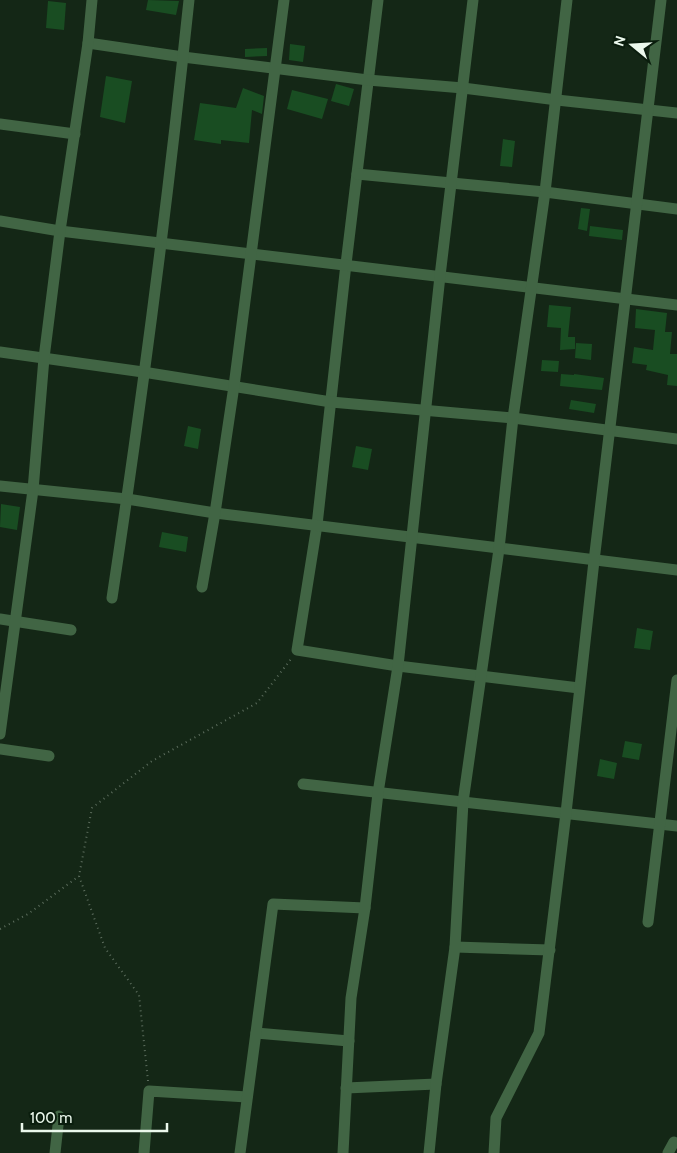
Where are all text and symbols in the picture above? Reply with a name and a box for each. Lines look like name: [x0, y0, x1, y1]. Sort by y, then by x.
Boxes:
north arrow: [607, 20, 657, 70]
text: N: [610, 33, 630, 48]
scale bar: [22, 1100, 168, 1132]
text: 100 m: [30, 1109, 72, 1127]

